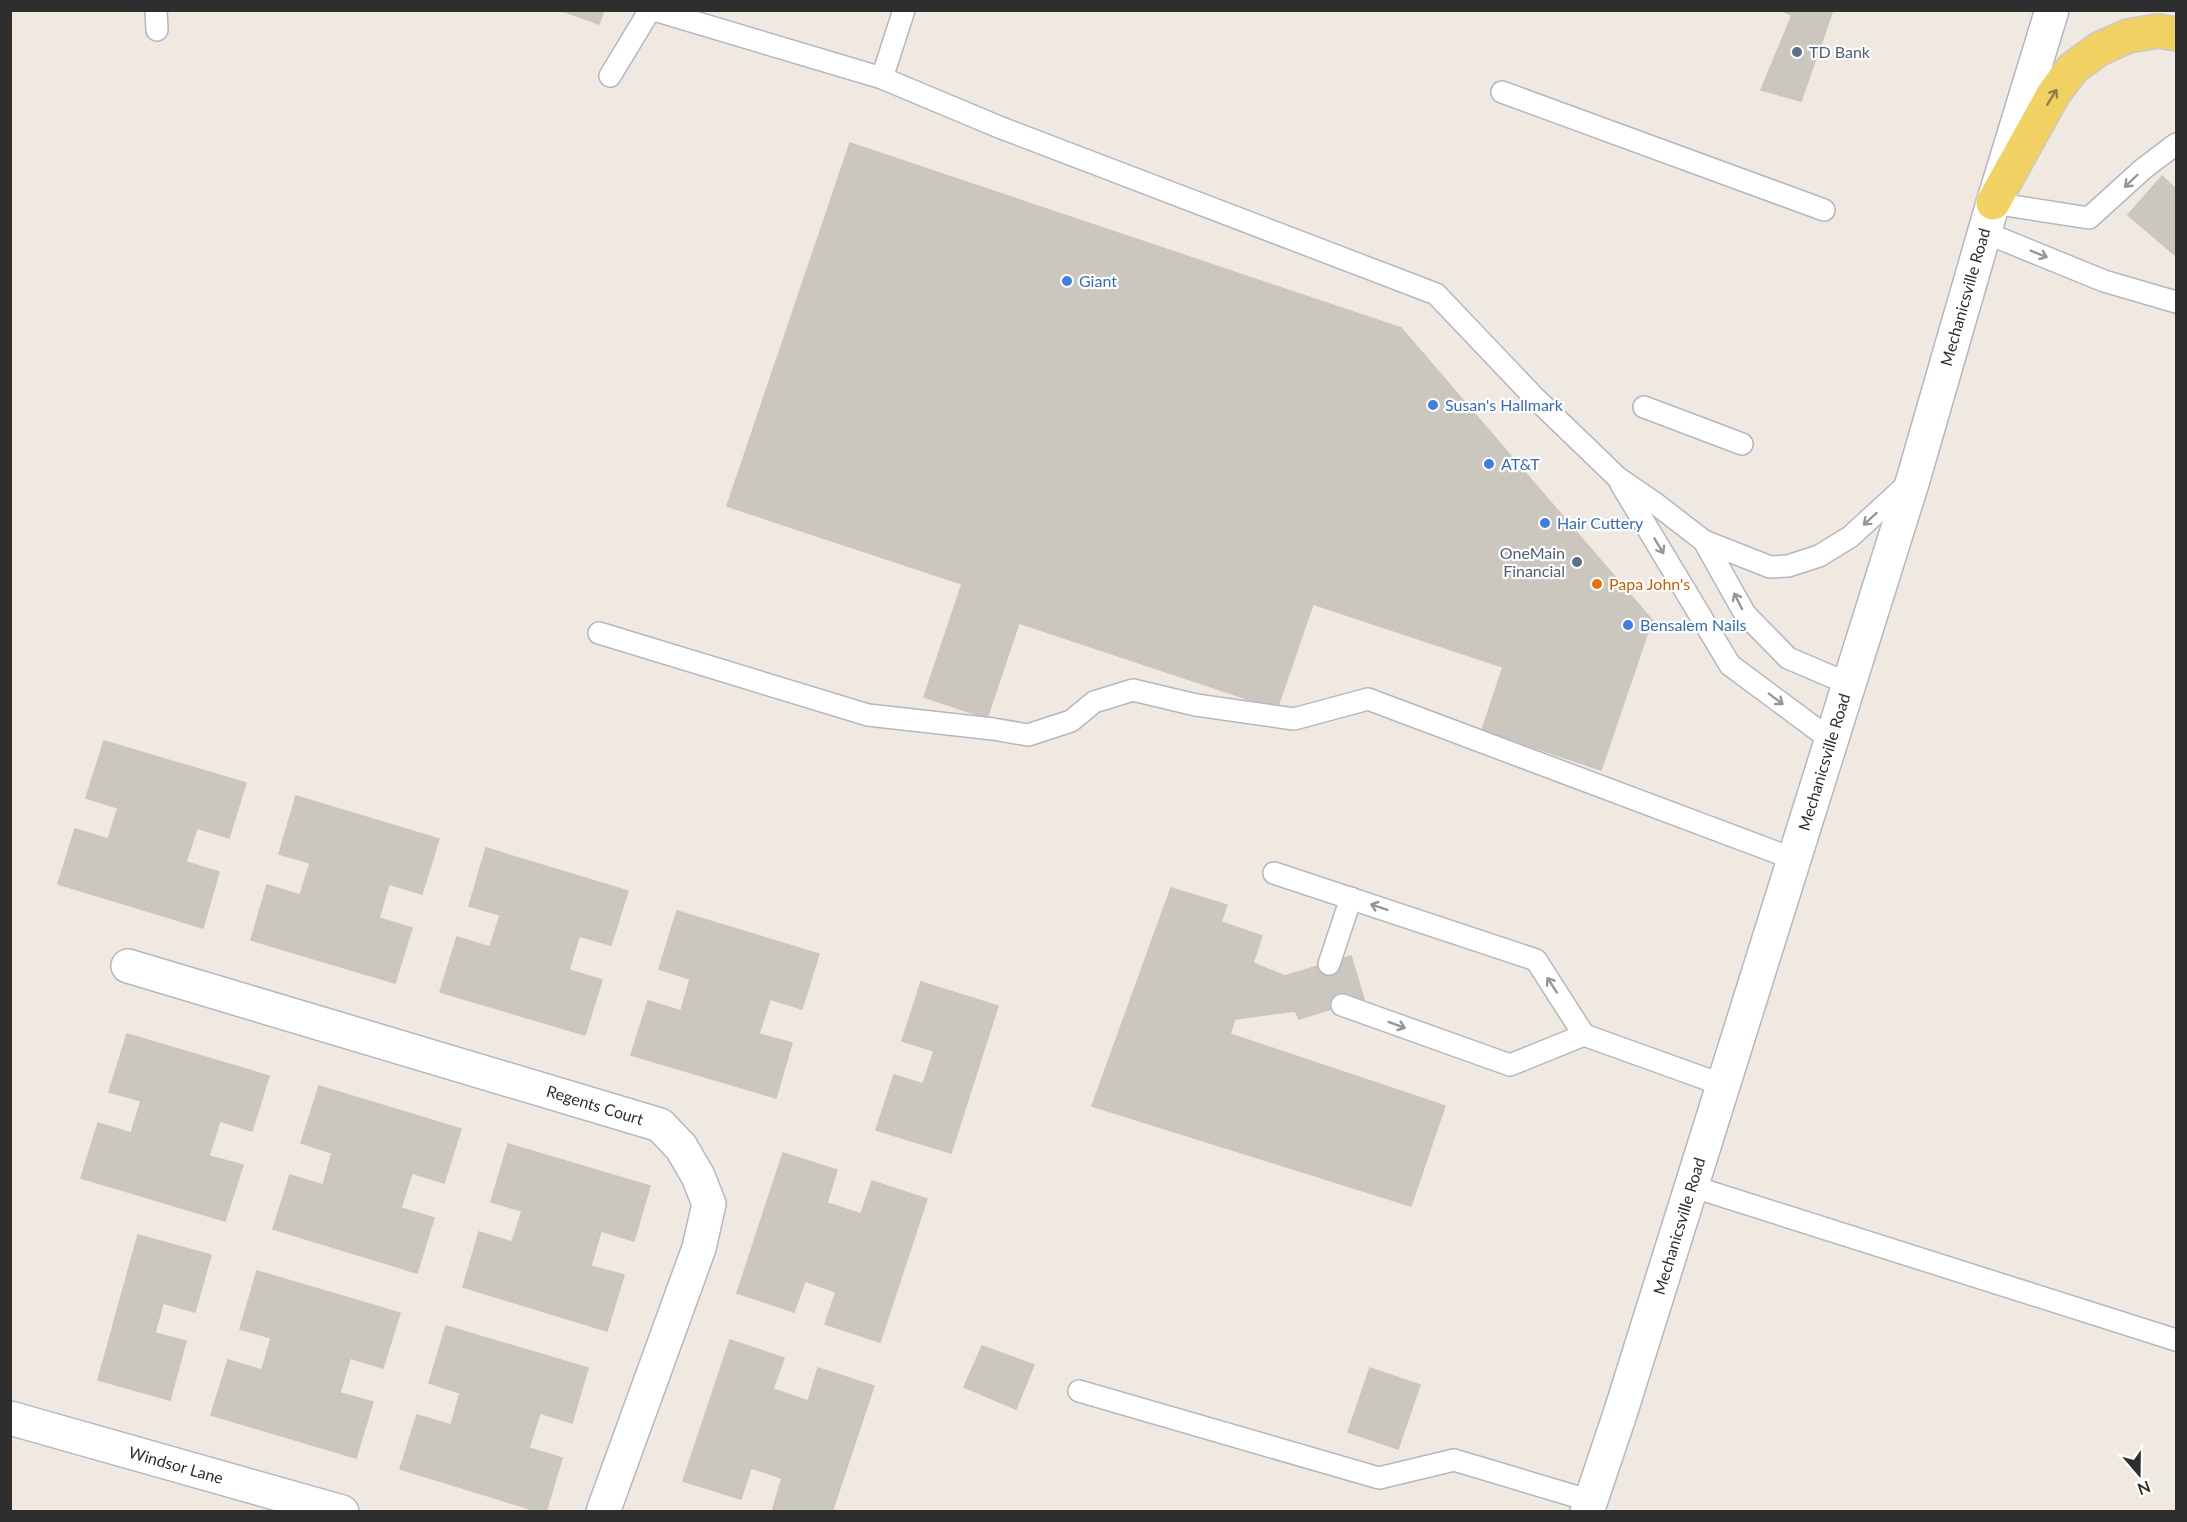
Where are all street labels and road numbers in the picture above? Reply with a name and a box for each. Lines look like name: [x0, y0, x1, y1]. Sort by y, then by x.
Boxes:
street label: Mechanicsville Road: [1936, 226, 1993, 368]
street label: Mechanicsville Road: [1794, 691, 1853, 833]
street label: Regents Court: [544, 1081, 646, 1128]
street label: Mechanicsville Road: [1649, 1155, 1708, 1297]
street label: Windsor Lane: [127, 1442, 226, 1487]

